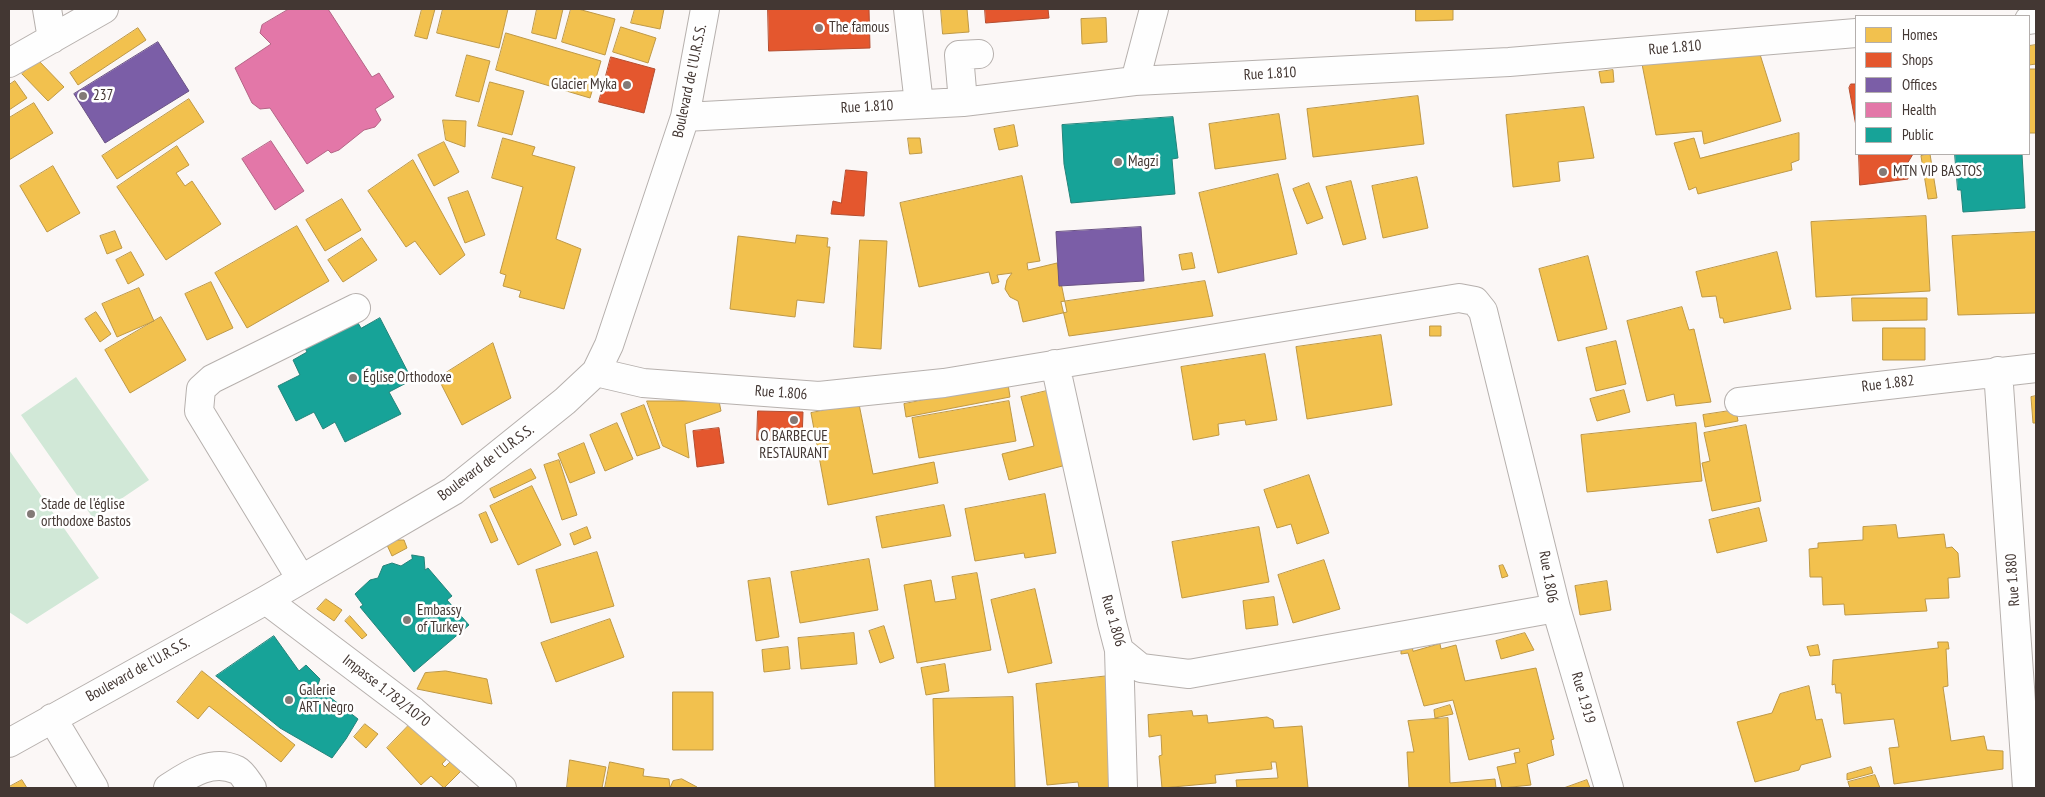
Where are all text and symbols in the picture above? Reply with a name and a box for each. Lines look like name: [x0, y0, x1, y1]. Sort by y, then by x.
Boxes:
legend: [1855, 15, 2030, 155]
place label: The famous: [829, 19, 889, 37]
marker: The famous: [813, 22, 825, 34]
street label: Boulevard de l'U.R.S.S.: [669, 23, 711, 139]
text: Homes: [1902, 25, 1938, 44]
street label: Rue 1.810: [1648, 37, 1702, 59]
text: Shops: [1902, 50, 1933, 69]
street label: Rue 1.810: [1243, 64, 1297, 84]
text: Offices: [1902, 75, 1937, 94]
place label: Glacier Myka: [551, 76, 617, 94]
marker: Glacier Myka: [621, 79, 633, 91]
place label: 237: [93, 87, 113, 105]
marker: 237: [77, 90, 89, 102]
street label: Rue 1.810: [840, 97, 894, 117]
text: Health: [1902, 100, 1936, 119]
text: Public: [1902, 125, 1933, 144]
place label: Magzi: [1128, 153, 1159, 171]
marker: Magzi: [1112, 156, 1124, 168]
place label: MTN VIP BASTOS: [1893, 163, 1982, 181]
marker: MTN VIP BASTOS: [1877, 166, 1889, 178]
place label: Église Orthodoxe: [363, 369, 452, 387]
marker: Église Orthodoxe: [347, 372, 359, 384]
street label: Rue 1.882: [1861, 372, 1915, 396]
street label: Rue 1.806: [754, 382, 808, 404]
marker: O BARBECUE RESTAURANT: [788, 414, 800, 426]
street label: Boulevard de l'U.R.S.S.: [434, 421, 538, 505]
place label: O BARBECUE RESTAURANT: [759, 428, 829, 463]
place label: Stade de l'église orthodoxe Bastos: [41, 496, 131, 531]
marker: Stade de l'église orthodoxe Bastos: [25, 508, 37, 520]
street label: Rue 1.806: [1535, 549, 1561, 605]
street label: Rue 1.880: [2002, 553, 2024, 607]
street label: Rue 1.806: [1097, 593, 1129, 649]
place label: Embassy of Turkey: [417, 602, 464, 637]
marker: Embassy of Turkey: [401, 614, 413, 626]
street label: Boulevard de l'U.R.S.S.: [83, 634, 193, 706]
street label: Impasse 1.782/1070: [339, 651, 433, 731]
street label: Rue 1.919: [1567, 670, 1599, 726]
place label: Galerie ART Negro: [299, 682, 354, 717]
marker: Galerie ART Negro: [283, 694, 295, 706]

